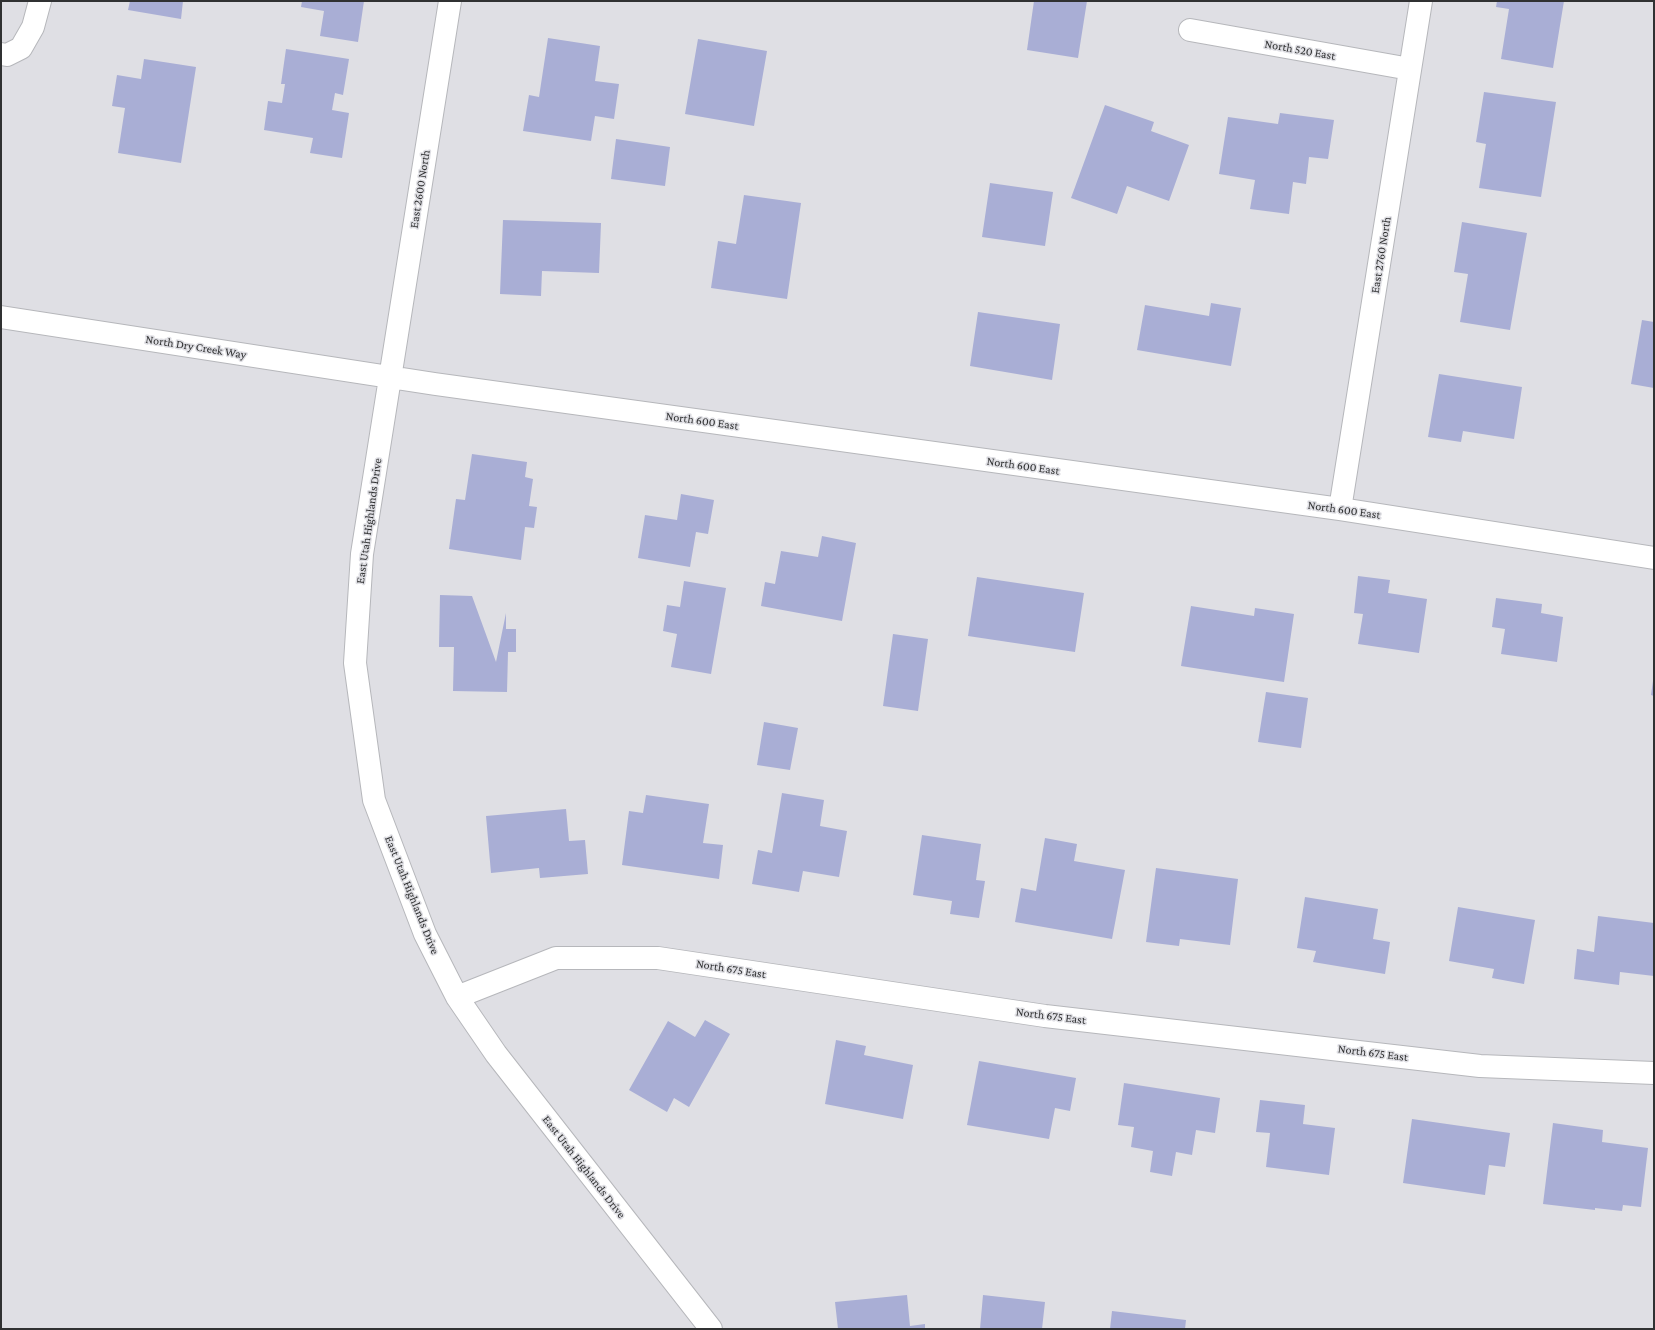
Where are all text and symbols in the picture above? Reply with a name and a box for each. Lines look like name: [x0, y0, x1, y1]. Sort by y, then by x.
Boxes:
street label: North 520 East: [1264, 37, 1336, 63]
street label: East 2600 North: [407, 149, 433, 229]
street label: East 2760 North: [1368, 216, 1394, 294]
street label: North Dry Creek Way: [145, 332, 247, 362]
street label: North 600 East: [665, 409, 739, 433]
street label: North 600 East: [986, 454, 1060, 478]
street label: East Utah Highlands Drive: [353, 457, 385, 585]
street label: North 600 East: [1307, 498, 1381, 522]
street label: East Utah Highlands Drive: [382, 834, 442, 956]
street label: North 675 East: [695, 956, 767, 982]
street label: North 675 East: [1015, 1005, 1087, 1027]
street label: North 675 East: [1337, 1042, 1409, 1064]
street label: East Utah Highlands Drive: [539, 1113, 629, 1221]

